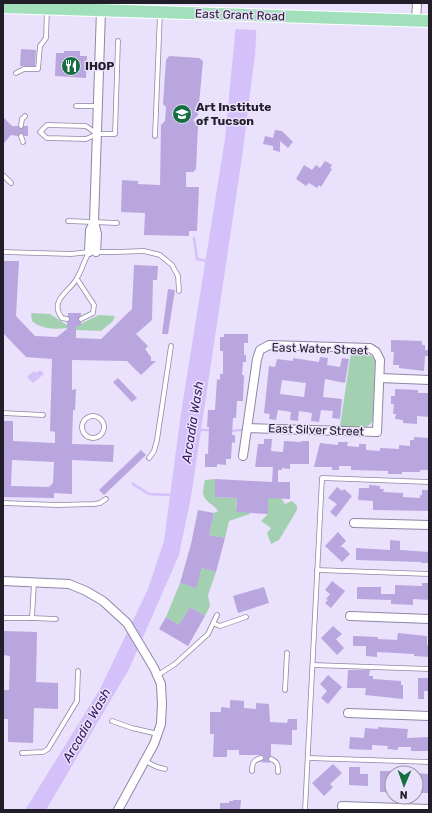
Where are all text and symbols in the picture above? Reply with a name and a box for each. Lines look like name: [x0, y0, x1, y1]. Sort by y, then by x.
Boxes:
street label: East Grant Road: [195, 6, 285, 24]
restaurant icon: IHOP: [60, 55, 82, 77]
place label: IHOP: [85, 59, 114, 73]
place label: Art Institute of Tucson: [196, 100, 271, 128]
school or university icon: Art Institute of Tucson: [171, 103, 193, 125]
street label: East Water Street: [271, 340, 369, 358]
water label: Arcadia Wash: [178, 380, 206, 465]
street label: East Silver Street: [268, 421, 365, 439]
water label: Arcadia Wash: [59, 686, 114, 766]
north arrow: [384, 765, 424, 805]
text: N: [399, 788, 408, 801]

